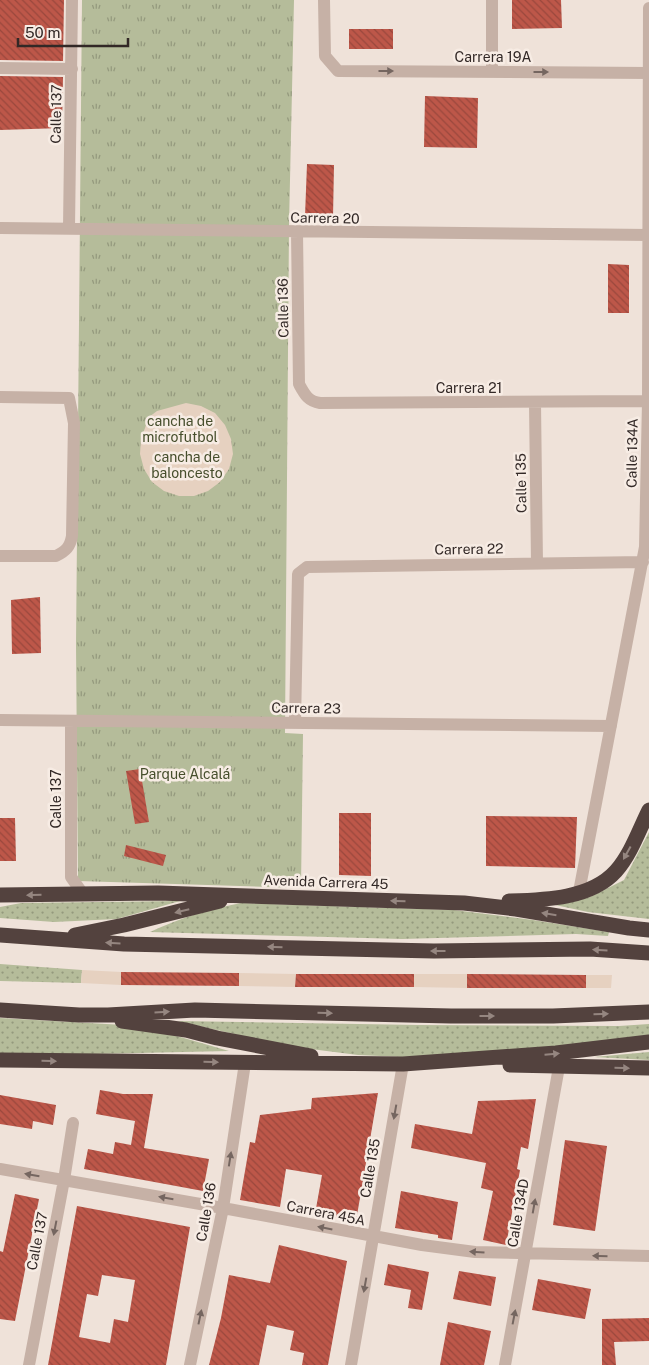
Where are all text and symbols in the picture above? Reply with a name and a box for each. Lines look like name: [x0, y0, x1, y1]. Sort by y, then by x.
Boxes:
scale bar: [18, 15, 128, 47]
text: 50 m: [25, 24, 60, 41]
street label: Carrera 19A: [455, 49, 531, 65]
one-way arrow: [379, 67, 395, 75]
one-way arrow: [533, 68, 549, 76]
street label: Calle 137: [47, 84, 65, 144]
street label: Carrera 20: [290, 209, 360, 227]
street label: Calle 136: [274, 278, 292, 338]
street label: Carrera 21: [436, 380, 502, 396]
park label: cancha de microfutbol: [142, 413, 218, 445]
street label: Calle 134A: [623, 418, 641, 488]
park label: cancha de baloncesto: [151, 449, 223, 481]
street label: Calle 135: [512, 453, 530, 513]
street label: Carrera 22: [434, 540, 504, 558]
street label: Carrera 23: [271, 699, 341, 717]
park label: Parque Alcalá: [140, 766, 230, 782]
street label: Calle 137: [48, 769, 64, 829]
one-way arrow: [623, 846, 631, 860]
street label: Avenida Carrera 45: [263, 872, 389, 892]
one-way arrow: [26, 891, 42, 899]
one-way arrow: [389, 896, 405, 904]
one-way arrow: [174, 907, 189, 915]
one-way arrow: [541, 910, 557, 918]
one-way arrow: [105, 939, 121, 947]
one-way arrow: [267, 943, 283, 951]
one-way arrow: [592, 945, 608, 953]
one-way arrow: [430, 947, 446, 955]
one-way arrow: [155, 1007, 171, 1015]
one-way arrow: [317, 1009, 333, 1017]
one-way arrow: [593, 1010, 609, 1018]
one-way arrow: [480, 1012, 496, 1020]
one-way arrow: [544, 1049, 560, 1057]
one-way arrow: [41, 1057, 57, 1065]
one-way arrow: [203, 1058, 219, 1066]
one-way arrow: [614, 1064, 630, 1072]
one-way arrow: [390, 1104, 398, 1120]
street label: Calle 135: [357, 1137, 383, 1199]
one-way arrow: [226, 1151, 234, 1167]
one-way arrow: [24, 1170, 40, 1178]
street label: Calle 134D: [504, 1177, 532, 1249]
street label: Calle 136: [193, 1181, 219, 1243]
one-way arrow: [157, 1193, 173, 1201]
street label: Carrera 45A: [285, 1198, 367, 1228]
one-way arrow: [531, 1198, 539, 1214]
street label: Calle 137: [24, 1210, 50, 1272]
one-way arrow: [51, 1221, 59, 1236]
one-way arrow: [317, 1223, 333, 1231]
one-way arrow: [469, 1247, 485, 1255]
one-way arrow: [592, 1252, 608, 1260]
one-way arrow: [360, 1278, 368, 1294]
one-way arrow: [510, 1309, 518, 1325]
one-way arrow: [196, 1310, 204, 1325]

